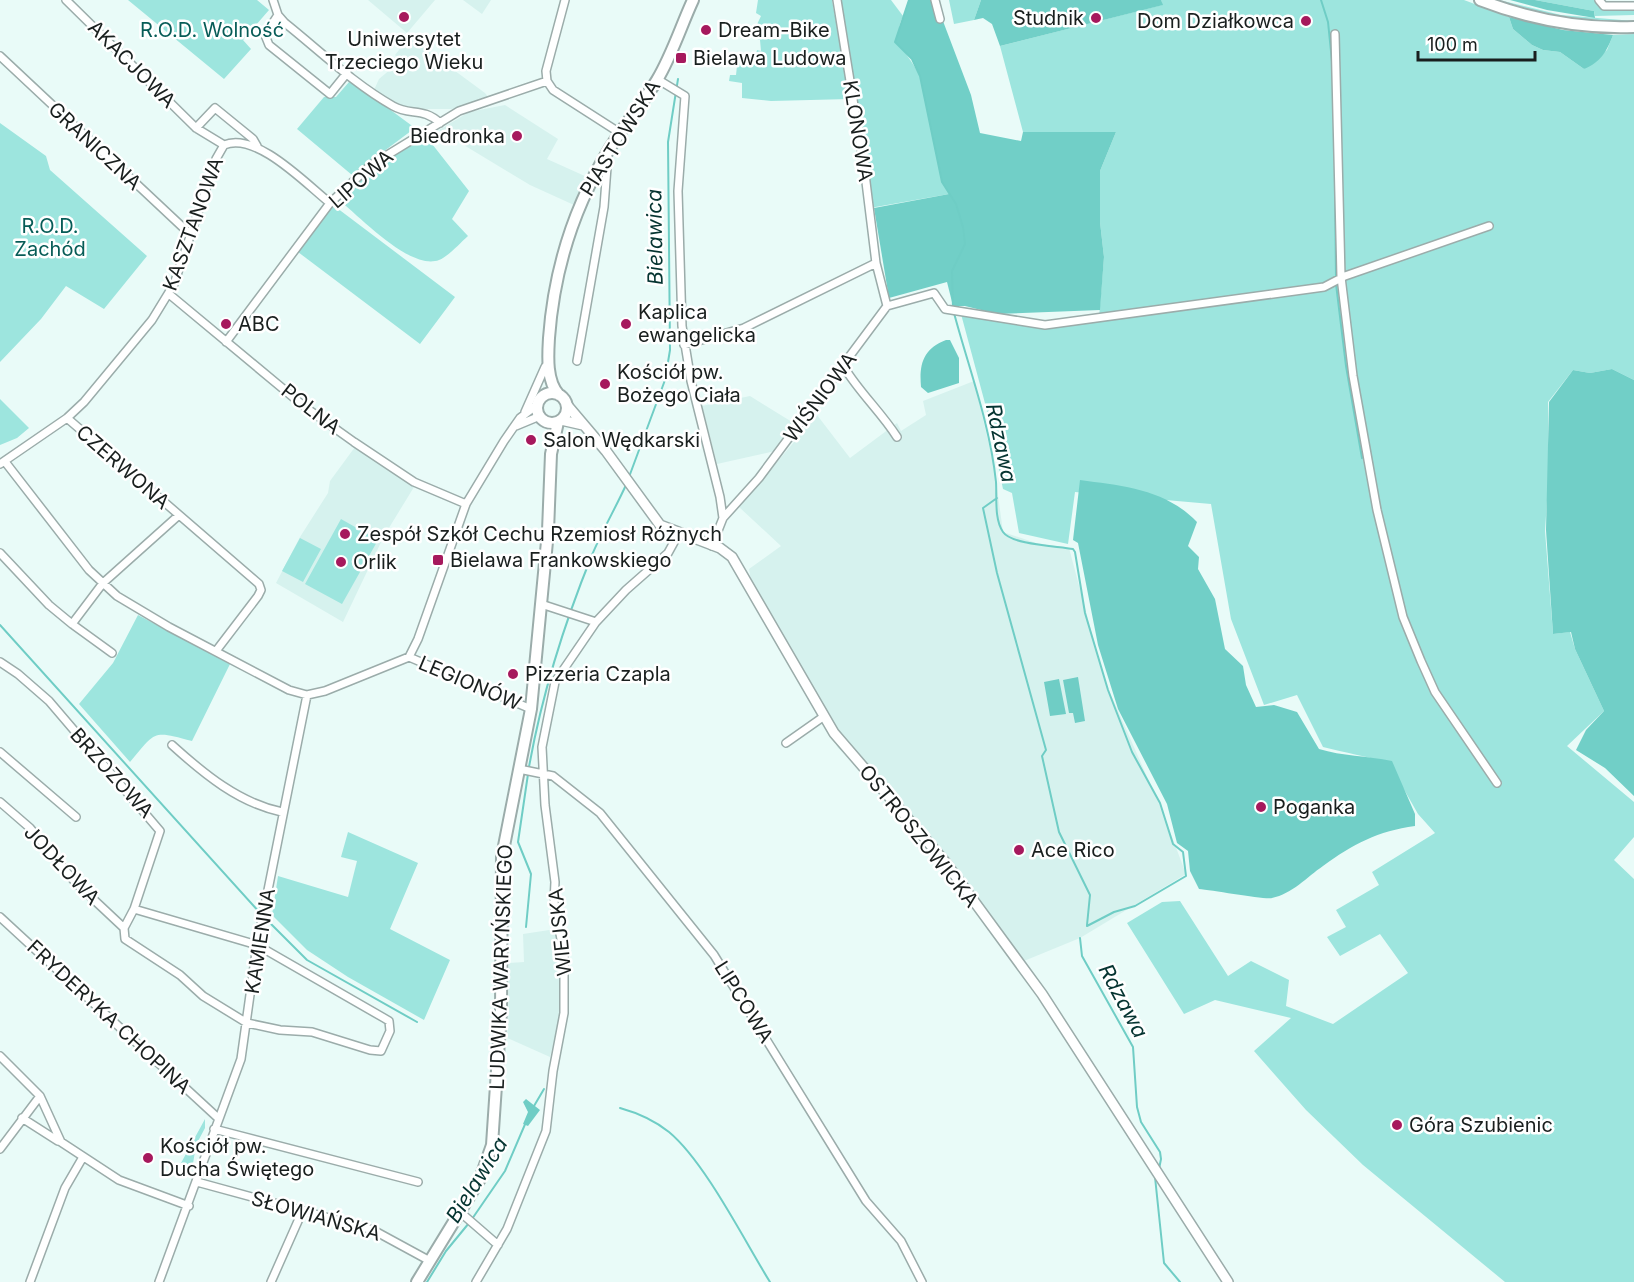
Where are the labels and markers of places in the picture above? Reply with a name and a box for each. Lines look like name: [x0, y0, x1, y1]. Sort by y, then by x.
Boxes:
place label: Studnik: [1013, 6, 1084, 30]
place label: Dom Działkowca: [1137, 9, 1294, 33]
marker: Uniwersytet Trzeciego Wieku: [397, 10, 411, 24]
marker: Studnik: [1089, 11, 1103, 25]
marker: Dom Działkowca: [1299, 14, 1313, 28]
place label: Dream-Bike: [718, 18, 830, 42]
marker: Dream-Bike: [699, 23, 713, 37]
place label: Uniwersytet Trzeciego Wieku: [325, 27, 483, 74]
place label: Bielawa Ludowa: [693, 46, 847, 70]
marker: Bielawa Ludowa: [674, 51, 688, 65]
place label: Biedronka: [410, 124, 505, 148]
marker: Biedronka: [510, 129, 524, 143]
place label: Kaplica ewangelicka: [638, 300, 756, 347]
place label: ABC: [238, 312, 280, 336]
marker: ABC: [219, 317, 233, 331]
marker: Kaplica ewangelicka: [619, 317, 633, 331]
place label: Kościół pw. Bożego Ciała: [617, 360, 741, 407]
marker: Kościół pw. Bożego Ciała: [598, 377, 612, 391]
place label: Salon Wędkarski: [543, 428, 700, 452]
marker: Salon Wędkarski: [524, 433, 538, 447]
place label: Zespół Szkół Cechu Rzemiosł Różnych: [357, 522, 722, 546]
marker: Zespół Szkół Cechu Rzemiosł Różnych: [338, 527, 352, 541]
place label: Bielawa Frankowskiego: [450, 548, 672, 572]
place label: Orlik: [353, 550, 397, 574]
marker: Bielawa Frankowskiego: [431, 553, 445, 567]
marker: Orlik: [334, 555, 348, 569]
place label: Pizzeria Czapla: [525, 662, 671, 686]
marker: Pizzeria Czapla: [506, 667, 520, 681]
place label: Poganka: [1273, 795, 1355, 819]
marker: Poganka: [1254, 800, 1268, 814]
place label: Ace Rico: [1031, 838, 1115, 862]
marker: Ace Rico: [1012, 843, 1026, 857]
place label: Góra Szubienic: [1409, 1113, 1553, 1137]
marker: Góra Szubienic: [1390, 1118, 1404, 1132]
place label: Kościół pw. Ducha Świętego: [160, 1134, 314, 1181]
marker: Kościół pw. Ducha Świętego: [141, 1151, 155, 1165]

